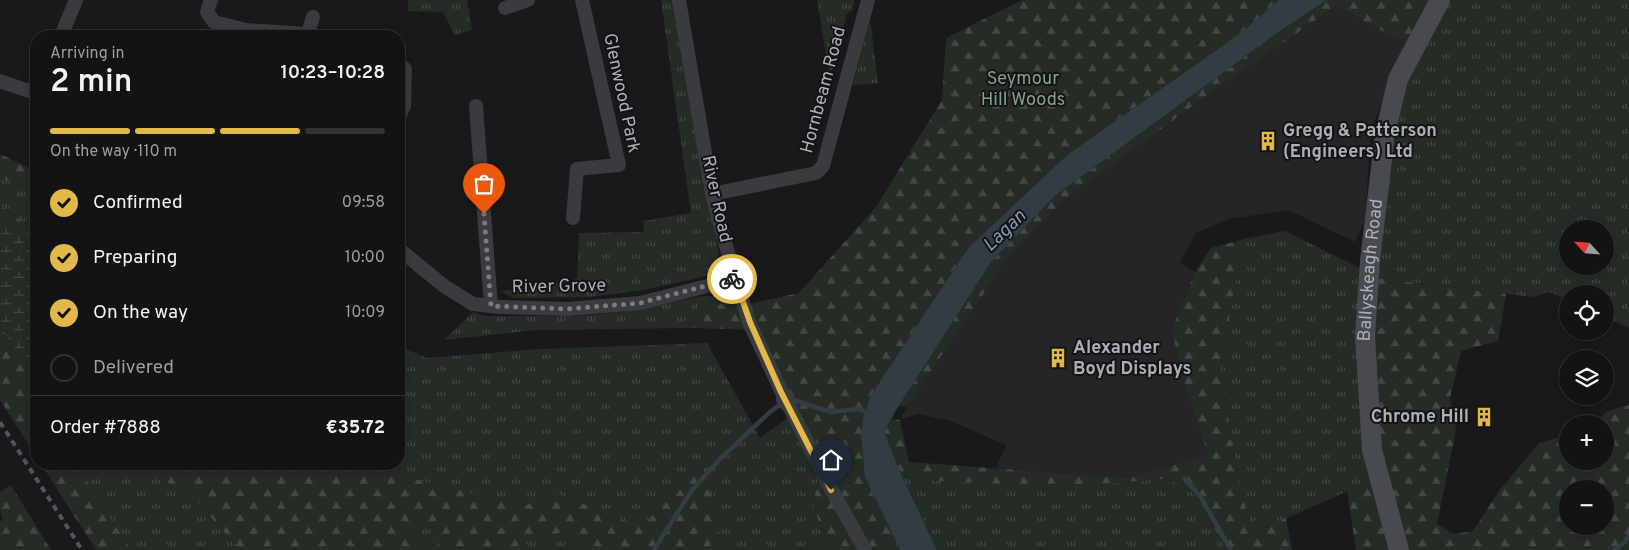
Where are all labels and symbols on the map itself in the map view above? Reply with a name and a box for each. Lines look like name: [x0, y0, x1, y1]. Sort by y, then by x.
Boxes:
street label: Hornbeam Road: [796, 24, 852, 156]
street label: Glenwood Park: [597, 31, 645, 155]
park label: Seymour Hill Woods: [981, 68, 1065, 112]
place label: Gregg & Patterson (Engineers) Ltd: [1283, 120, 1437, 164]
building icon: Gregg & Patterson (Engineers) Ltd: [1257, 130, 1279, 152]
street label: River Road: [696, 153, 736, 245]
pin: [463, 163, 505, 214]
street label: Ballyskeagh Road: [1353, 197, 1389, 342]
water label: Lagan: [978, 204, 1032, 257]
north arrow: [1559, 220, 1614, 275]
courier: [707, 254, 757, 304]
street label: River Grove: [512, 275, 606, 299]
place label: Alexander Boyd Displays: [1073, 337, 1191, 381]
building icon: Alexander Boyd Displays: [1047, 347, 1069, 369]
place label: Chrome Hill: [1371, 406, 1469, 429]
building icon: Chrome Hill: [1473, 406, 1495, 428]
pin: [810, 439, 852, 490]

